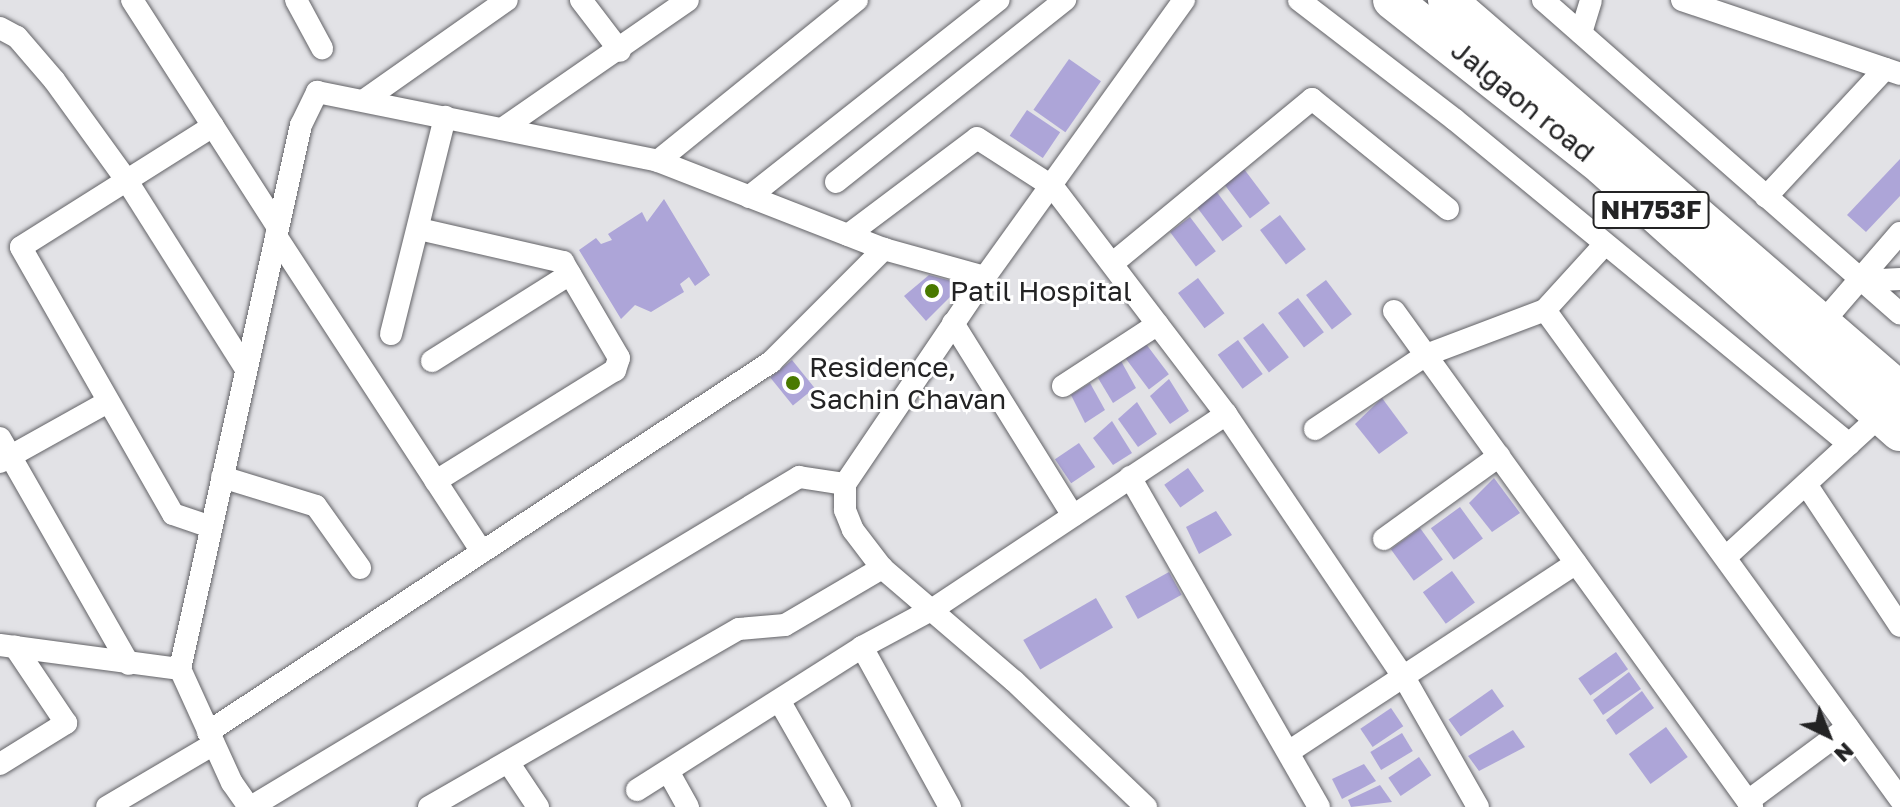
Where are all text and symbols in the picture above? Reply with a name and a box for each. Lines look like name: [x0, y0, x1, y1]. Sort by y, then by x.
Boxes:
street label: Jalgaon road: [1445, 33, 1601, 169]
road number: NH753F: [1591, 188, 1711, 232]
place label: Patil Hospital: [950, 274, 1132, 308]
marker: Patil Hospital: [921, 280, 943, 302]
place label: Residence, Sachin Chavan: [809, 350, 1006, 416]
marker: Residence, Sachin Chavan: [784, 374, 802, 392]
north arrow: [1788, 695, 1868, 775]
text: N: [1829, 737, 1860, 768]

